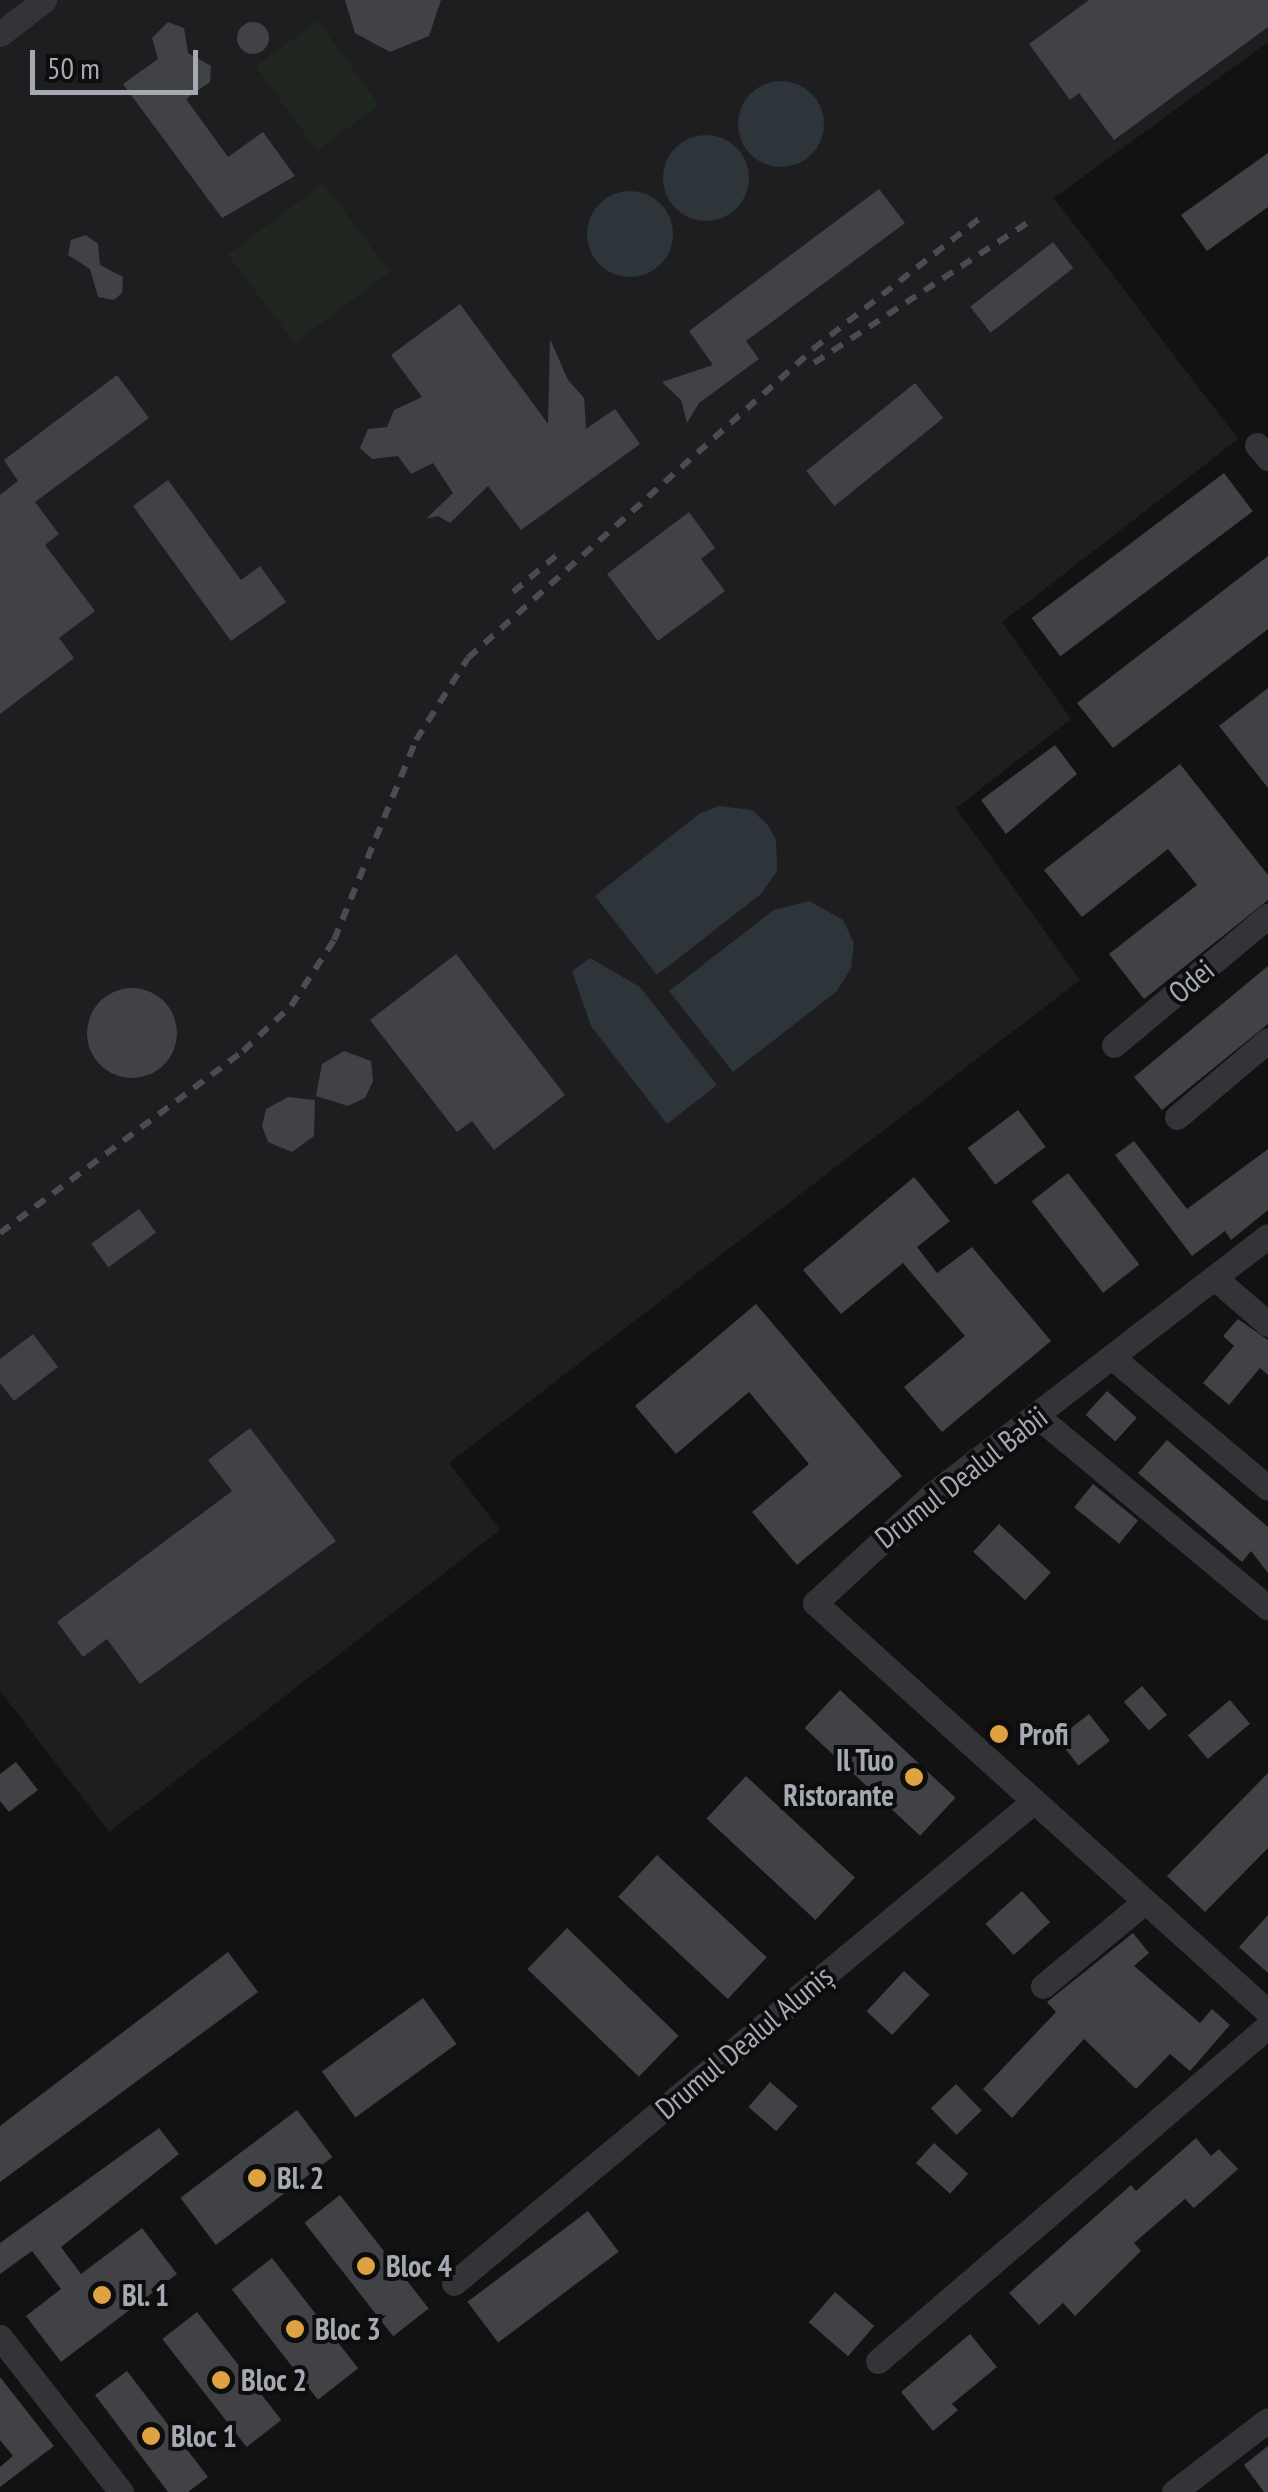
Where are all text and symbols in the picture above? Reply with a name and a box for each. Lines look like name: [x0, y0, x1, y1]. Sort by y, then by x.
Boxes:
scale bar: [35, 30, 202, 92]
text: 50 m: [47, 48, 100, 87]
street label: Odei: [1161, 952, 1221, 1010]
street label: Drumul Dealul Babii: [868, 1399, 1054, 1555]
place label: Profi: [1019, 1716, 1069, 1752]
marker: Profi: [988, 1723, 1010, 1745]
place label: Il Tuo Ristorante: [783, 1742, 894, 1812]
marker: Il Tuo Ristorante: [903, 1766, 925, 1788]
street label: Drumul Dealul Aluniș: [648, 1957, 840, 2127]
place label: Bl. 2: [277, 2160, 326, 2196]
marker: Bl. 2: [246, 2167, 268, 2189]
place label: Bloc 4: [386, 2248, 452, 2284]
marker: Bloc 4: [355, 2255, 377, 2277]
place label: Bl. 1: [122, 2277, 171, 2313]
marker: Bl. 1: [91, 2284, 113, 2306]
place label: Bloc 3: [315, 2311, 381, 2347]
marker: Bloc 3: [284, 2318, 306, 2340]
place label: Bloc 2: [241, 2362, 307, 2398]
marker: Bloc 2: [210, 2369, 232, 2391]
place label: Bloc 1: [171, 2418, 237, 2454]
marker: Bloc 1: [140, 2425, 162, 2447]

